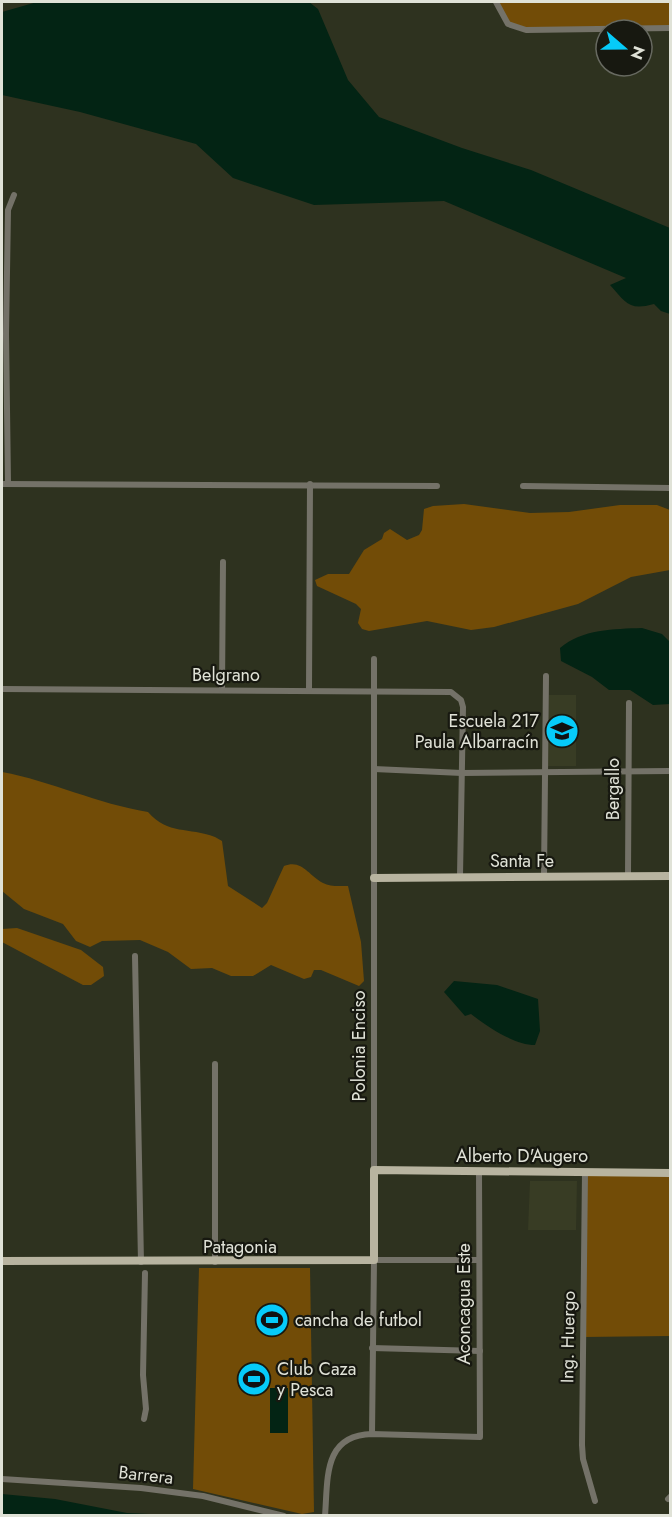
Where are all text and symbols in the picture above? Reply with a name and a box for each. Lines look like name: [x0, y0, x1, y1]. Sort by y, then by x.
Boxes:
north arrow: [594, 18, 654, 78]
text: N: [625, 43, 651, 63]
street label: Belgrano: [192, 662, 260, 688]
place label: Escuela 217 Paula Albarracín: [415, 708, 540, 755]
school or university icon: Escuela 217 Paula Albarracín: [544, 713, 580, 749]
street label: Bergallo: [600, 758, 626, 820]
street label: Santa Fe: [490, 848, 554, 874]
street label: Polonia Enciso: [346, 990, 372, 1102]
street label: Alberto D'Augero: [456, 1143, 588, 1169]
street label: Patagonia: [203, 1234, 277, 1260]
street label: Aconcagua Este: [451, 1243, 477, 1365]
street label: Ing. Huergo: [554, 1290, 582, 1383]
sports icon: cancha de futbol: [254, 1302, 290, 1338]
place label: cancha de futbol: [295, 1307, 422, 1333]
place label: Club Caza y Pesca: [277, 1356, 357, 1403]
sports icon: Club Caza y Pesca: [236, 1361, 272, 1397]
street label: Barrera: [117, 1459, 175, 1491]

